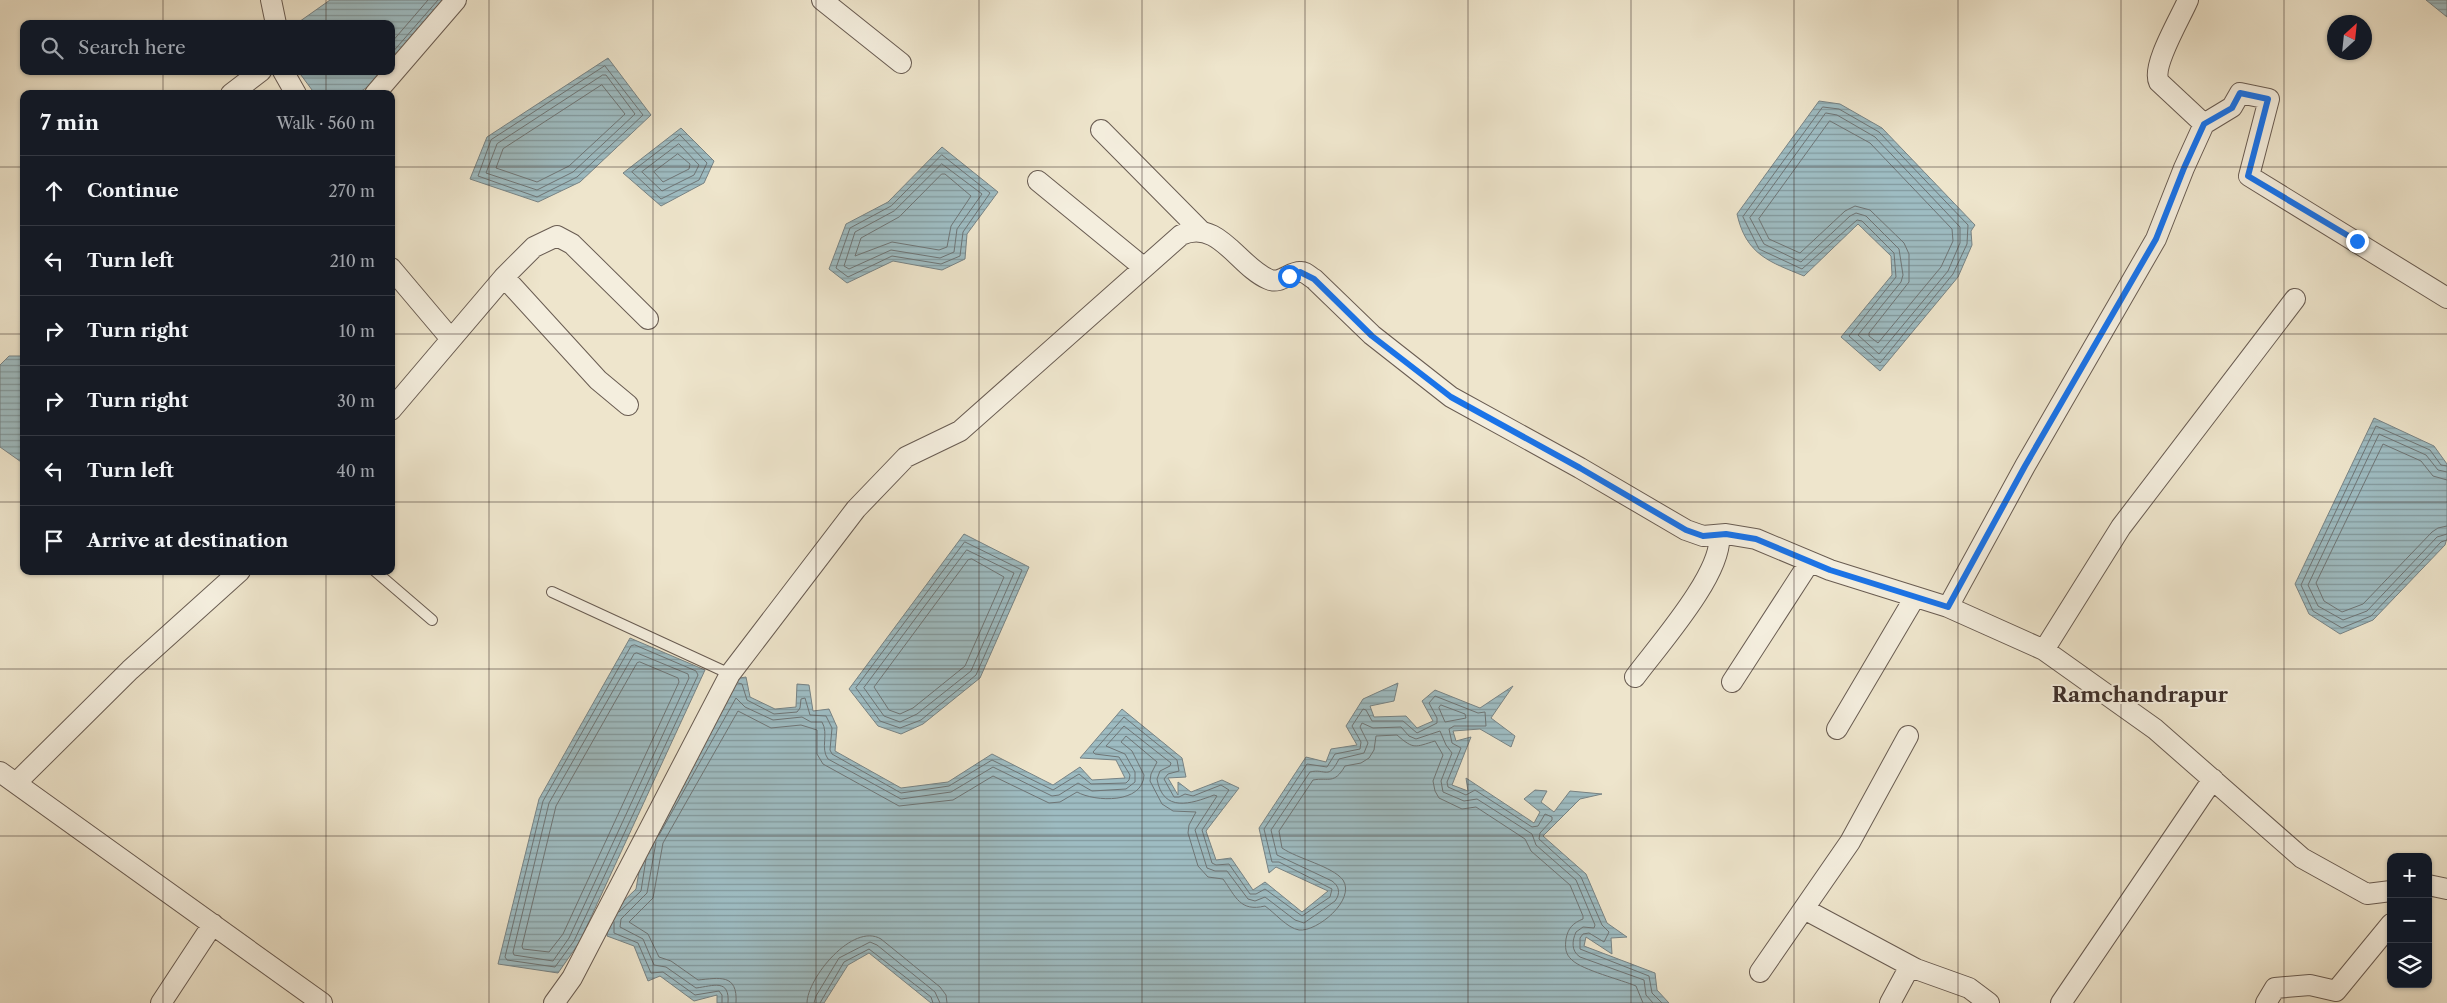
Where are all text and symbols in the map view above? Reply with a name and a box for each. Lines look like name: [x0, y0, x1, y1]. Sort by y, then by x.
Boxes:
north arrow: [2327, 15, 2372, 60]
search box: [20, 20, 395, 75]
icon: search: [38, 34, 66, 62]
text: Search here: [78, 36, 186, 59]
text: 7 min: [40, 110, 99, 135]
text: Walk · 560 m: [276, 113, 375, 133]
icon: ahead: [40, 177, 68, 205]
text: Continue: [87, 179, 179, 202]
text: 270 m: [329, 181, 375, 201]
route end: [2346, 230, 2369, 253]
icon: left: [40, 247, 68, 275]
text: Turn left: [87, 249, 174, 272]
text: 210 m: [330, 251, 375, 271]
route start: [1278, 265, 1301, 288]
icon: right: [40, 317, 68, 345]
text: Turn right: [87, 319, 188, 342]
text: 10 m: [339, 321, 375, 341]
icon: right: [40, 387, 68, 415]
text: Turn right: [87, 389, 188, 412]
text: 30 m: [337, 391, 375, 411]
icon: left: [40, 457, 68, 485]
text: Turn left: [87, 459, 174, 482]
text: 40 m: [336, 461, 375, 481]
icon: arrive: [40, 527, 68, 555]
text: Arrive at destination: [87, 529, 288, 552]
district label: Ramchandrapur: [2052, 682, 2229, 707]
map controls: [2387, 853, 2432, 988]
button: +: [2387, 853, 2432, 898]
button: −: [2387, 898, 2432, 943]
button: layers: [2387, 943, 2432, 988]

